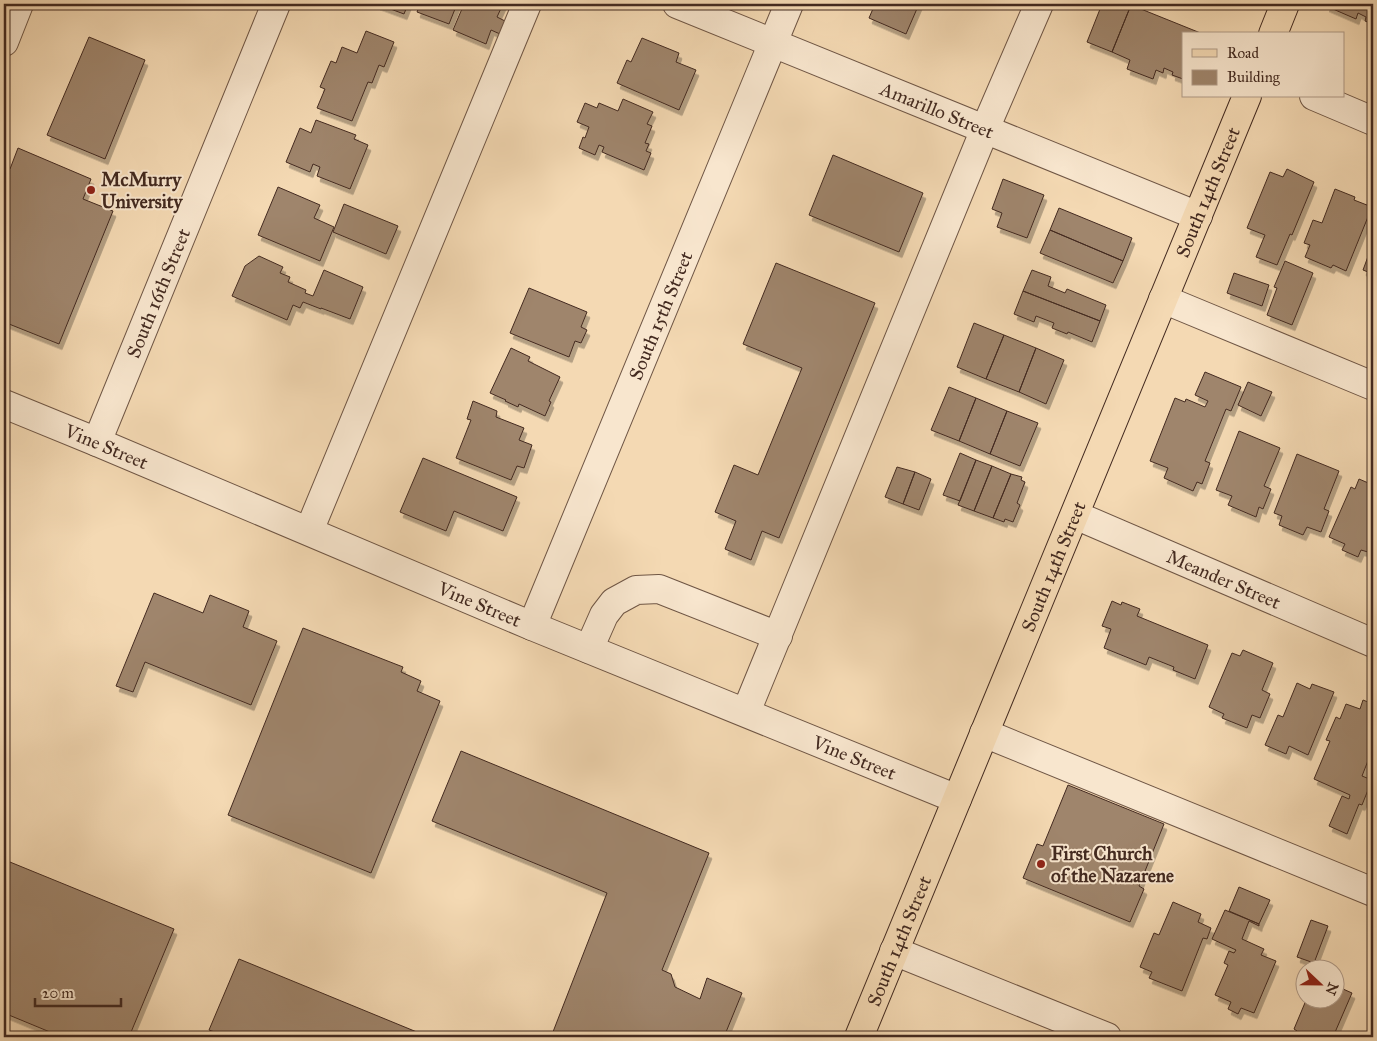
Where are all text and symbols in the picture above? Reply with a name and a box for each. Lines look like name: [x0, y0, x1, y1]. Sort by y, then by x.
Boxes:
legend: [1182, 32, 1344, 98]
text: Road: [1227, 44, 1259, 62]
text: Building: [1227, 68, 1281, 86]
street label: Amarillo Street: [876, 76, 998, 143]
street label: South 14th Street: [1170, 123, 1245, 261]
place label: McMurry University: [101, 168, 184, 214]
marker: McMurry University: [85, 184, 97, 196]
street label: South 16th Street: [121, 224, 195, 361]
street label: South 15th Street: [624, 248, 697, 383]
street label: Vine Street: [61, 418, 152, 474]
street label: South 14th Street: [1016, 498, 1090, 635]
street label: Meander Street: [1163, 544, 1284, 614]
street label: Vine Street: [434, 576, 525, 632]
street label: Vine Street: [809, 730, 900, 785]
place label: First Church of the Nazarene: [1051, 842, 1174, 887]
marker: First Church of the Nazarene: [1035, 858, 1047, 870]
street label: South 14th Street: [862, 872, 936, 1009]
north arrow: [1294, 958, 1344, 1008]
scale bar: [35, 976, 121, 1008]
text: N: [1321, 980, 1342, 997]
text: 20 m: [42, 984, 74, 1002]

